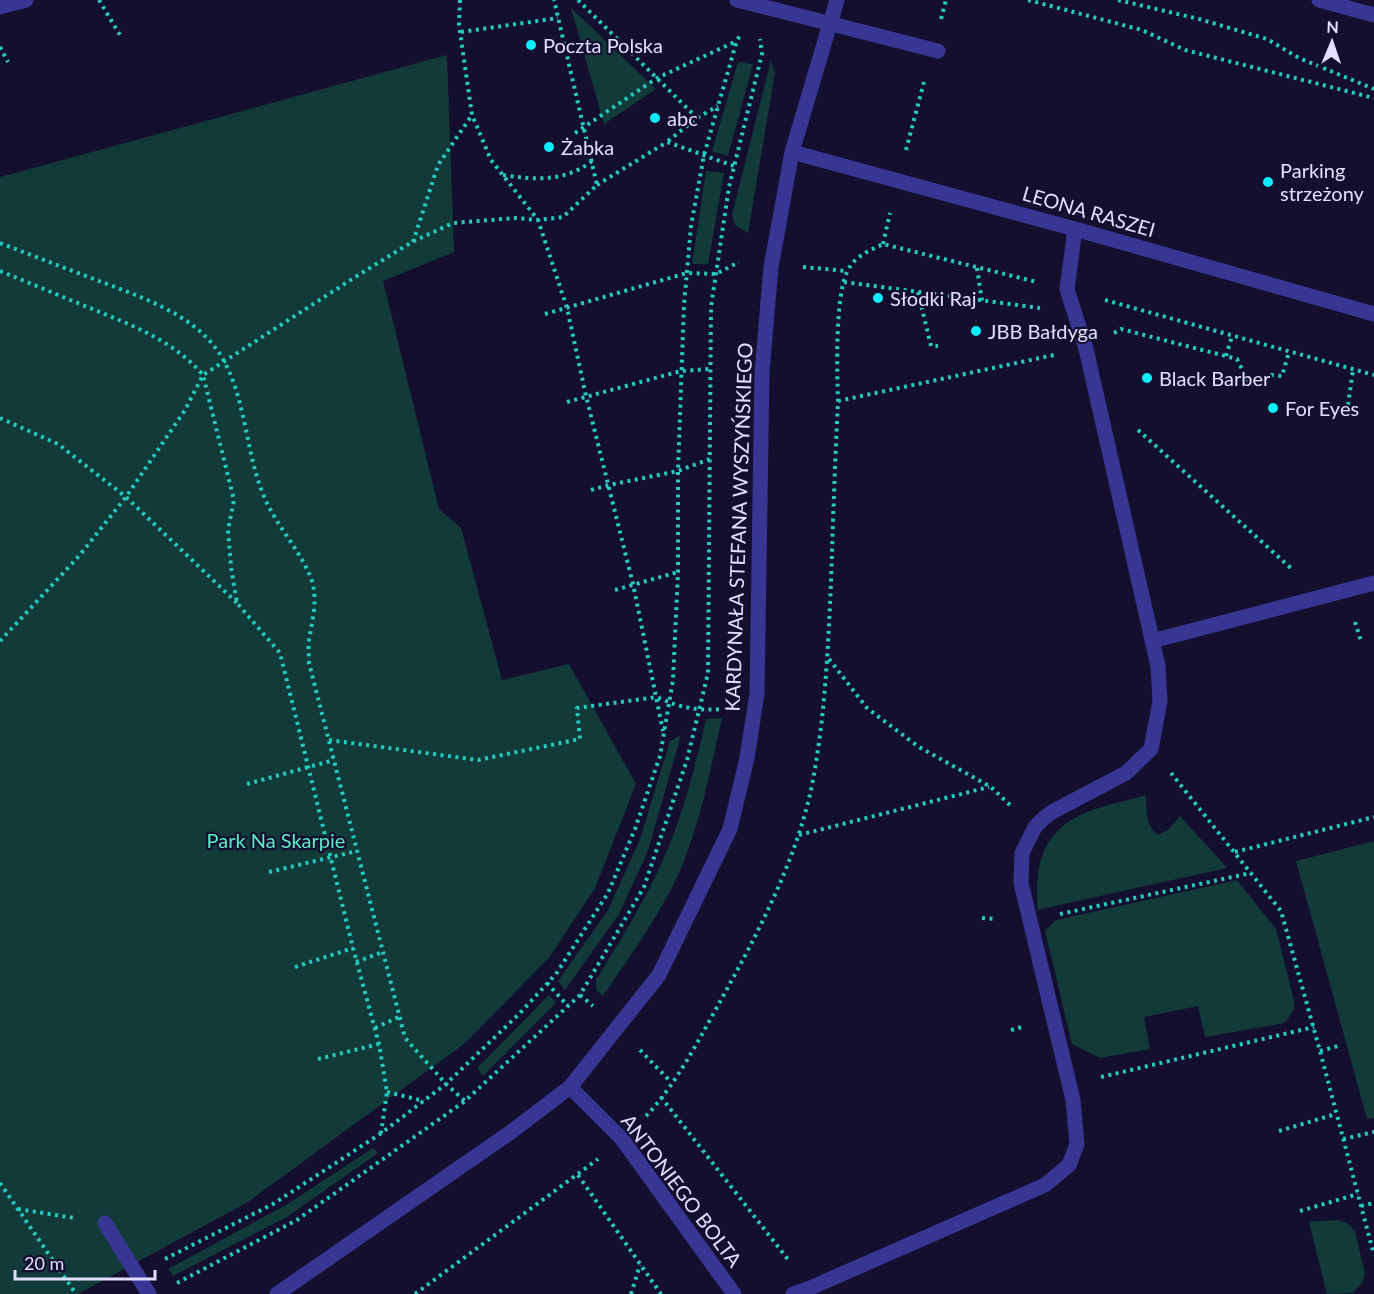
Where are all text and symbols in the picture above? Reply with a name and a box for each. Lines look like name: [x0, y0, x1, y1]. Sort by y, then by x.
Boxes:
north arrow: [1302, 12, 1362, 72]
text: N: [1326, 17, 1339, 36]
place label: Poczta Polska: [543, 33, 663, 57]
marker: Poczta Polska: [524, 38, 538, 52]
place label: abc: [667, 106, 698, 130]
marker: abc: [648, 111, 662, 125]
place label: Żabka: [561, 135, 614, 159]
marker: Żabka: [542, 140, 556, 154]
place label: Parking strzeżony: [1280, 158, 1365, 205]
marker: Parking strzeżony: [1261, 175, 1275, 189]
street label: LEONA RASZEI: [1020, 181, 1158, 241]
place label: Słodki Raj: [890, 286, 977, 310]
marker: Słodki Raj: [871, 291, 885, 305]
place label: JBB Bałdyga: [988, 319, 1098, 343]
marker: JBB Bałdyga: [969, 324, 983, 338]
street label: KARDYNAŁA STEFANA WYSZYŃSKIEGO: [720, 342, 756, 712]
place label: Black Barber: [1159, 366, 1271, 390]
marker: Black Barber: [1140, 371, 1154, 385]
place label: For Eyes: [1285, 396, 1359, 420]
marker: For Eyes: [1266, 401, 1280, 415]
park label: Park Na Skarpie: [207, 828, 345, 852]
street label: ANTONIEGO BOLTA: [617, 1109, 748, 1272]
scale bar: [15, 1243, 154, 1281]
text: 20 m: [24, 1252, 64, 1274]

